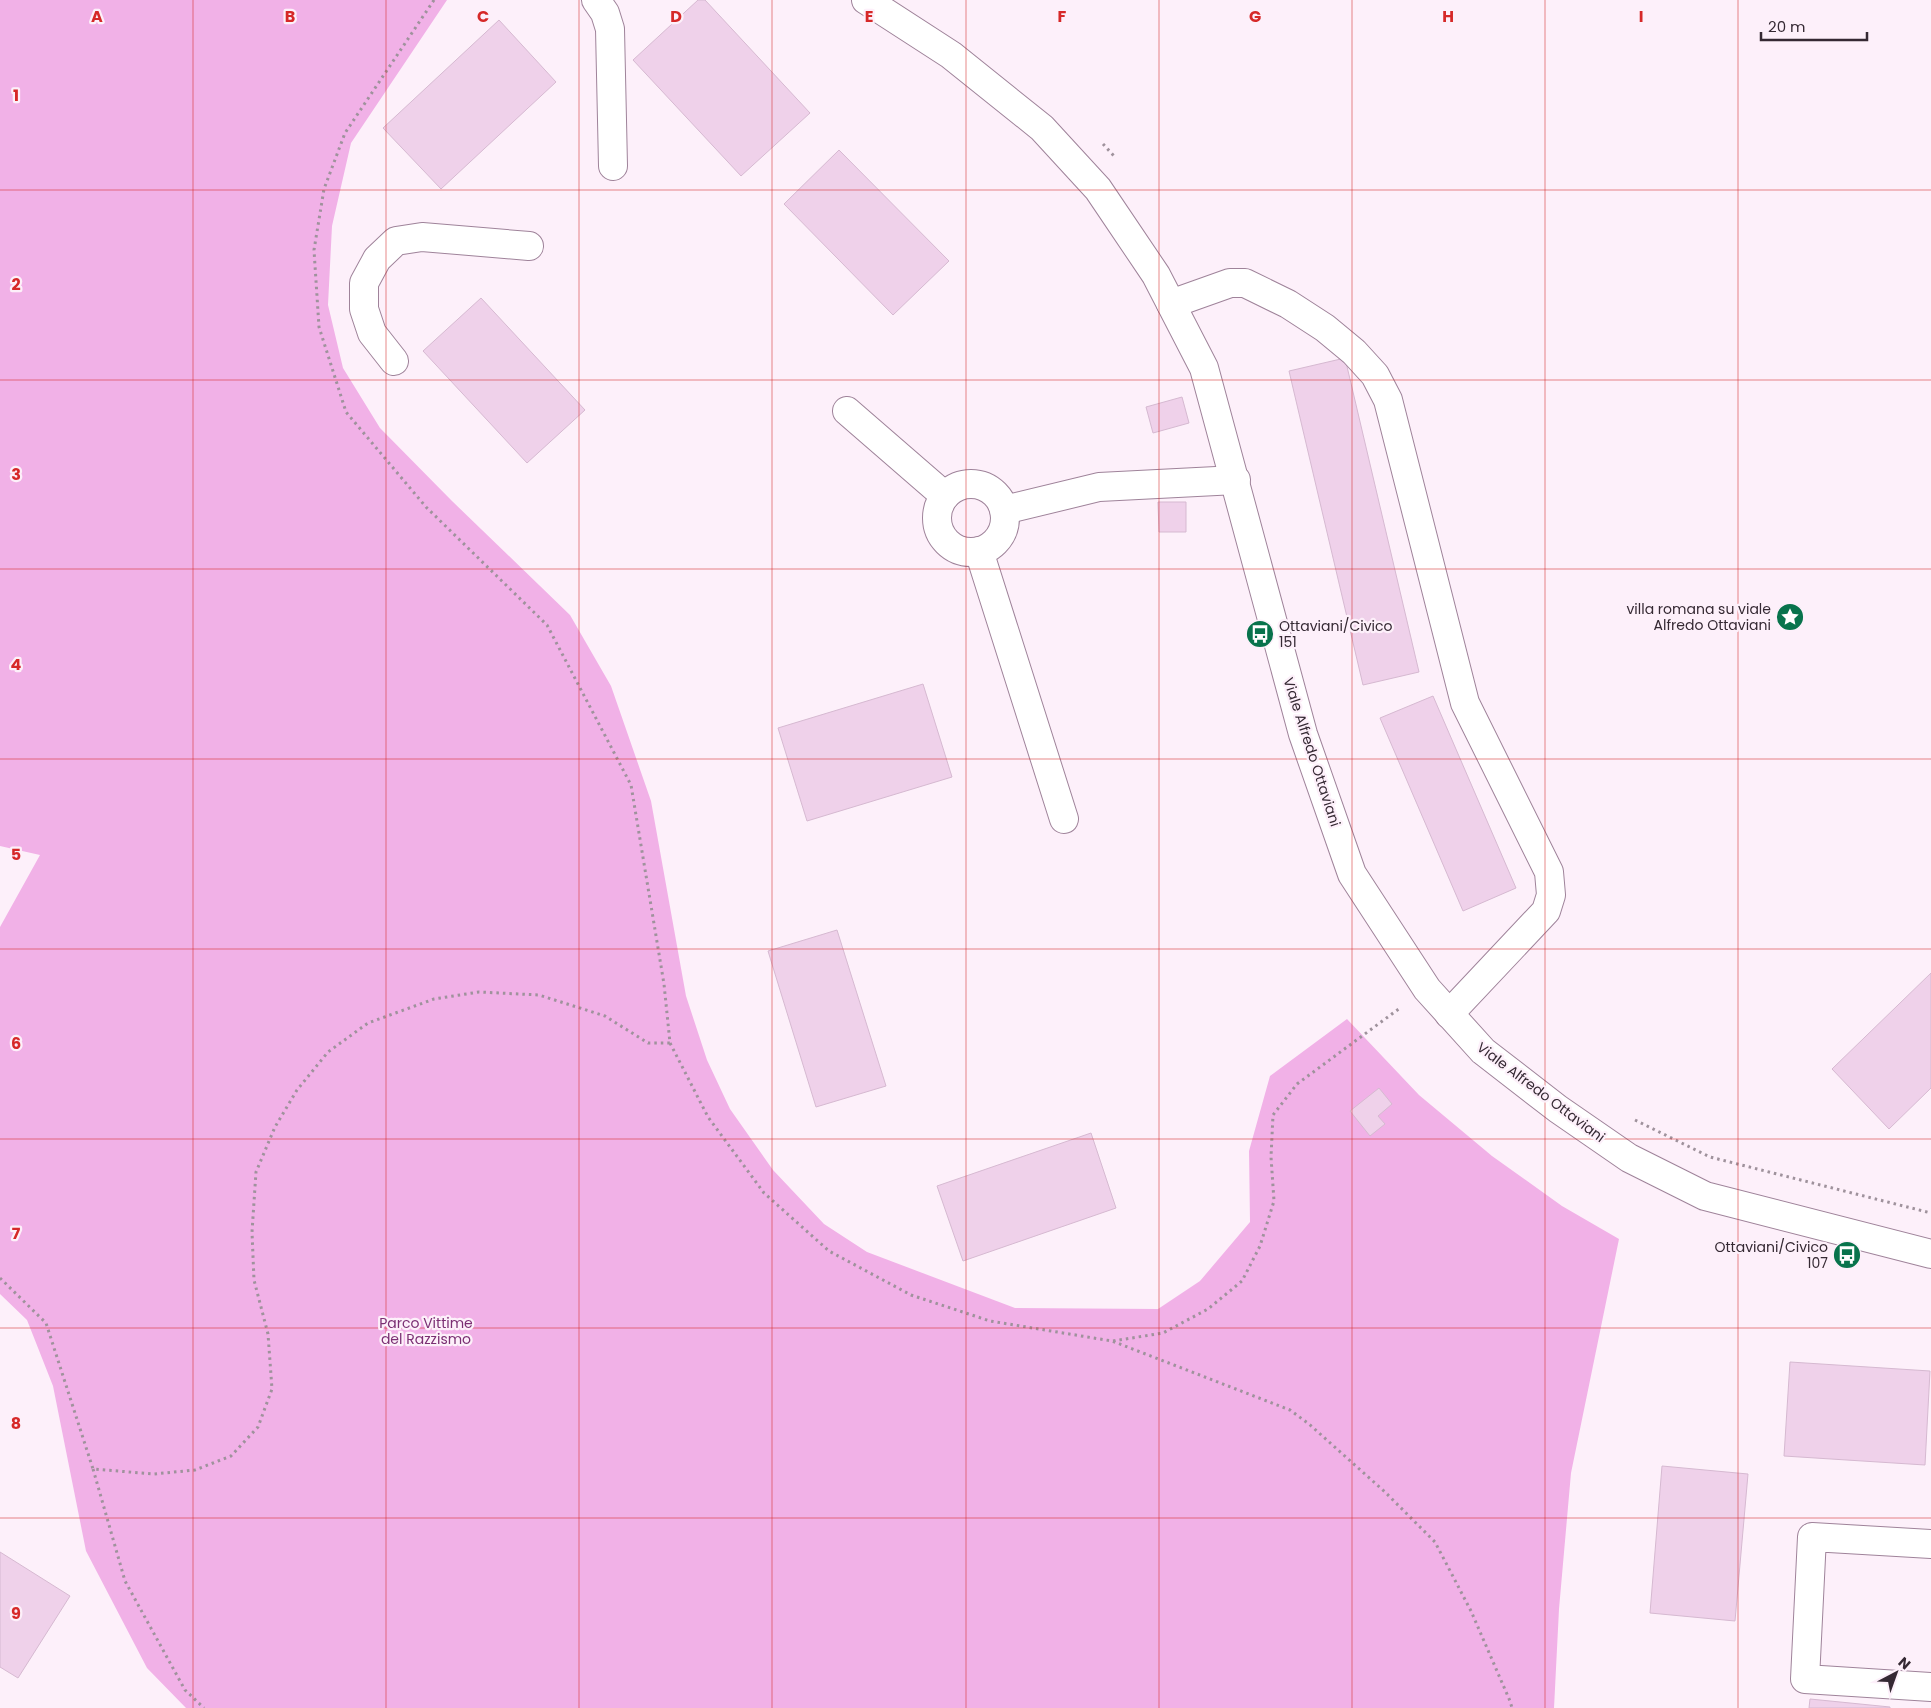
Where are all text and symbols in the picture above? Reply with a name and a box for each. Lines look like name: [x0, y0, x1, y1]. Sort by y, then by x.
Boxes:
text: A: [91, 5, 103, 28]
text: B: [285, 5, 295, 28]
text: C: [477, 5, 489, 28]
text: D: [670, 5, 682, 28]
text: E: [865, 5, 873, 28]
text: F: [1058, 5, 1067, 28]
text: G: [1249, 5, 1261, 28]
text: H: [1442, 5, 1454, 28]
text: I: [1639, 5, 1643, 28]
scale bar: [1761, 10, 1867, 42]
text: 20 m: [1768, 16, 1806, 37]
text: 1: [13, 84, 19, 107]
text: 2: [11, 273, 21, 296]
text: 3: [11, 463, 21, 486]
place label: villa romana su viale Alfredo Ottaviani: [1626, 599, 1771, 635]
place icon: villa romana su viale Alfredo Ottaviani: [1775, 602, 1805, 632]
place label: Ottaviani/Civico 151: [1279, 616, 1393, 652]
bus stop icon: Ottaviani/Civico 151: [1245, 619, 1275, 649]
text: 4: [11, 653, 22, 676]
street label: Viale Alfredo Ottaviani: [1278, 675, 1346, 829]
text: 5: [11, 843, 21, 866]
text: 6: [11, 1032, 21, 1055]
street label: Viale Alfredo Ottaviani: [1473, 1037, 1609, 1147]
text: 7: [12, 1222, 21, 1245]
place label: Ottaviani/Civico 107: [1715, 1237, 1828, 1273]
bus stop icon: Ottaviani/Civico 107: [1832, 1240, 1862, 1270]
park label: Parco Vittime del Razzismo: [379, 1313, 473, 1349]
text: 8: [11, 1412, 21, 1435]
text: 9: [11, 1602, 21, 1625]
north arrow: [1871, 1648, 1921, 1698]
text: N: [1894, 1652, 1915, 1674]

